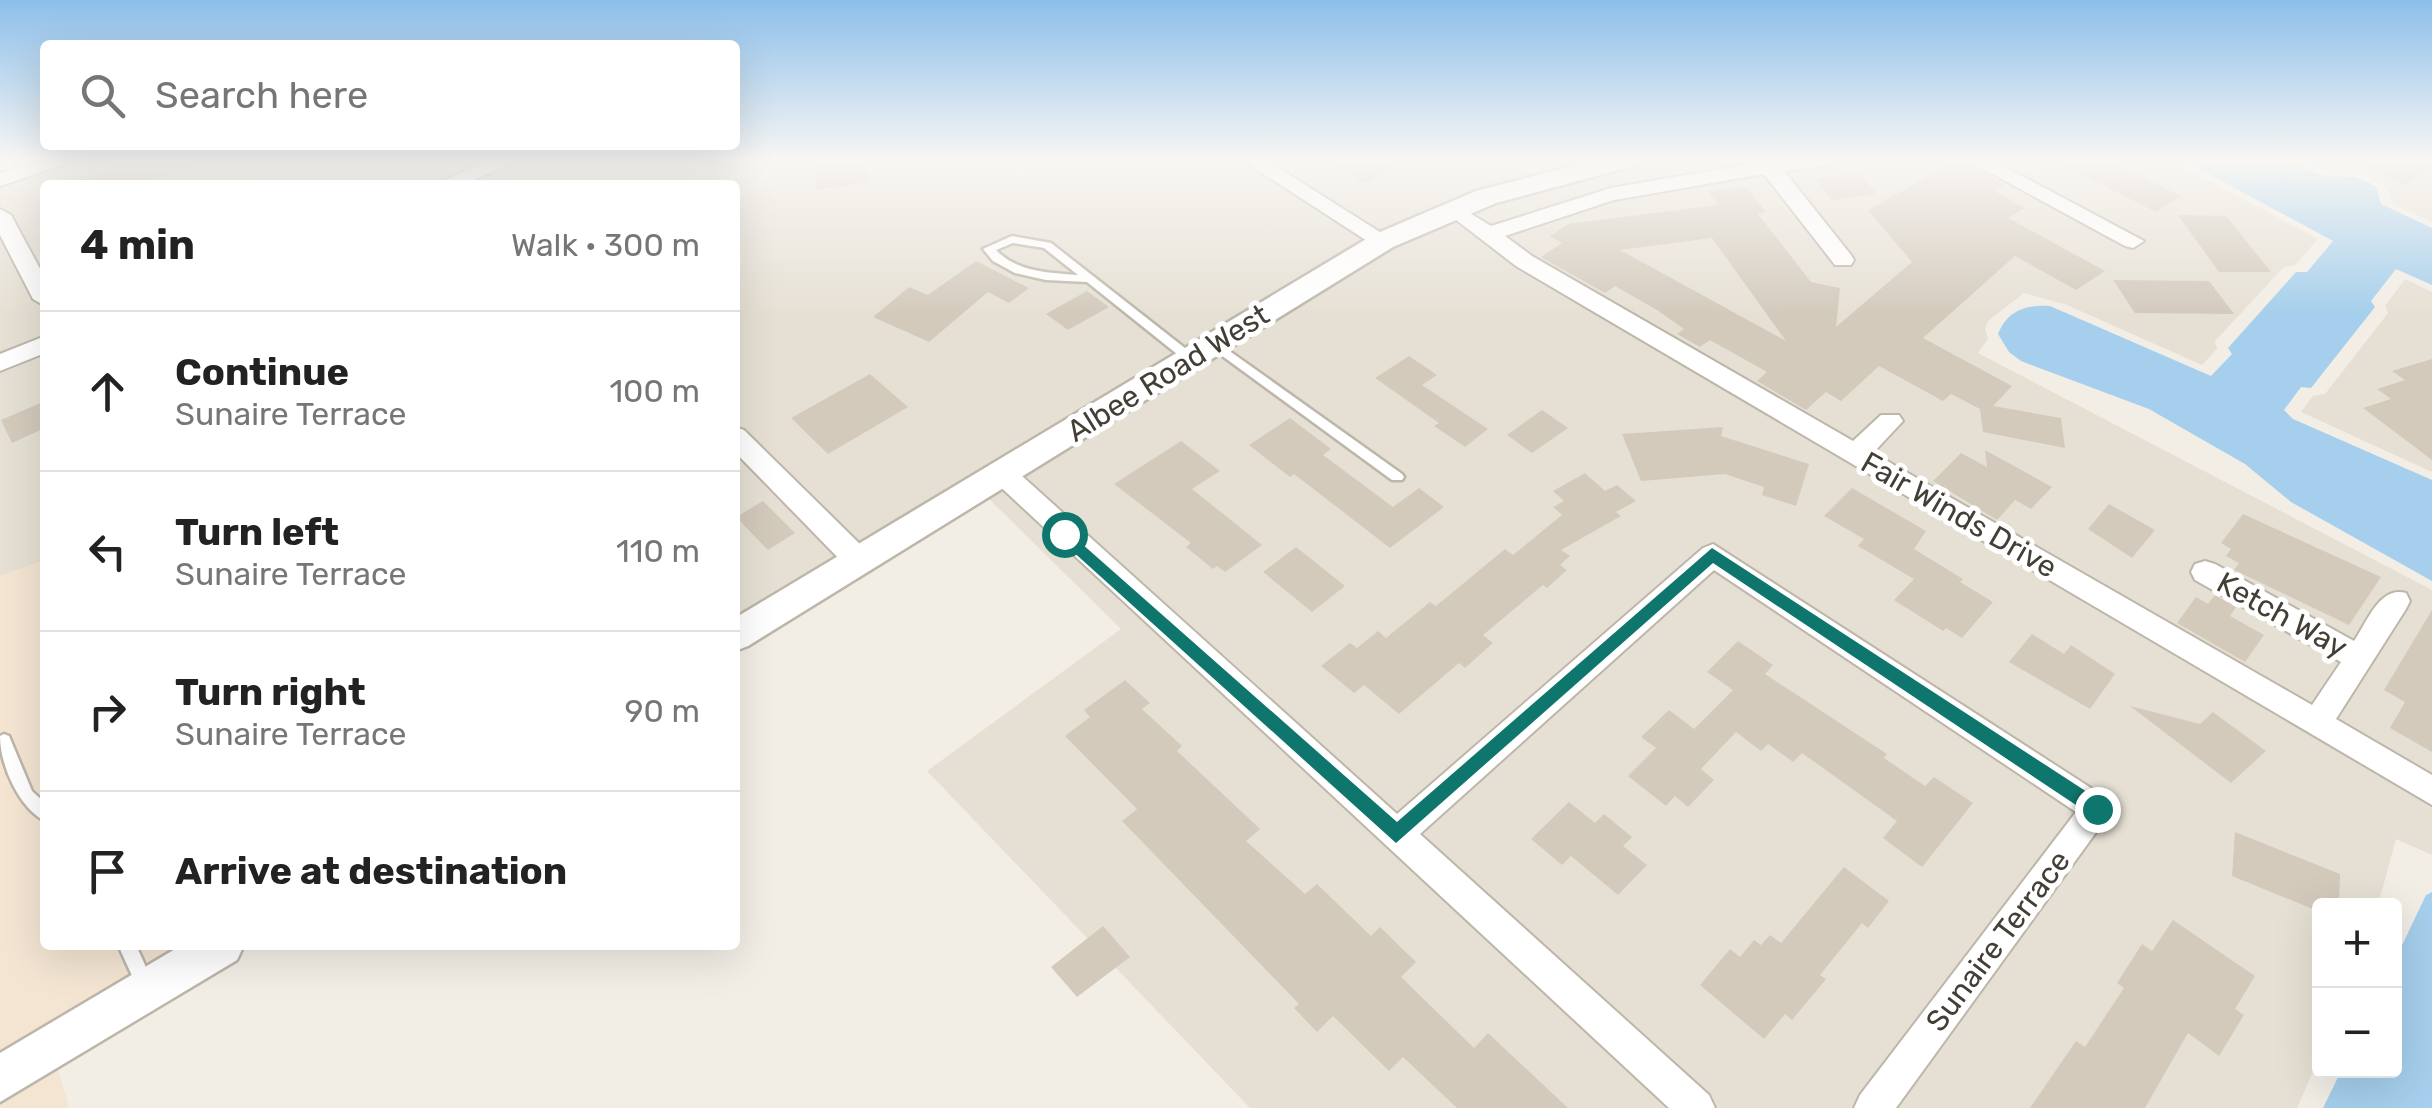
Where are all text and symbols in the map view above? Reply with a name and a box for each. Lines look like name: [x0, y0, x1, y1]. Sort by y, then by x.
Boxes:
search box: [40, 40, 740, 150]
icon: search: [75, 68, 130, 123]
text: Search here: [155, 72, 368, 118]
text: 4 min: [80, 220, 195, 270]
text: Walk · 300 m: [511, 226, 700, 264]
street label: Albee Road West: [1060, 296, 1276, 450]
text: Continue: [175, 349, 349, 395]
icon: ahead: [80, 364, 135, 419]
text: 100 m: [609, 372, 700, 410]
text: Sunaire Terrace: [175, 395, 406, 433]
street label: Fair Winds Drive: [1855, 444, 2063, 586]
text: Turn left: [175, 509, 339, 555]
route start: [1042, 512, 1088, 558]
icon: left: [80, 524, 135, 579]
text: 110 m: [616, 532, 700, 570]
text: Sunaire Terrace: [175, 555, 406, 593]
street label: Ketch Way: [2211, 564, 2353, 666]
text: Turn right: [175, 669, 366, 715]
icon: right: [80, 684, 135, 739]
text: 90 m: [624, 692, 700, 730]
text: Sunaire Terrace: [175, 715, 406, 753]
route end: [2075, 787, 2121, 833]
icon: arrive: [80, 844, 135, 899]
street label: Sunaire Terrace: [1918, 844, 2078, 1038]
text: Arrive at destination: [175, 848, 567, 894]
map controls: [2312, 898, 2402, 1078]
button: +: [2312, 898, 2402, 988]
button: −: [2312, 988, 2402, 1078]

